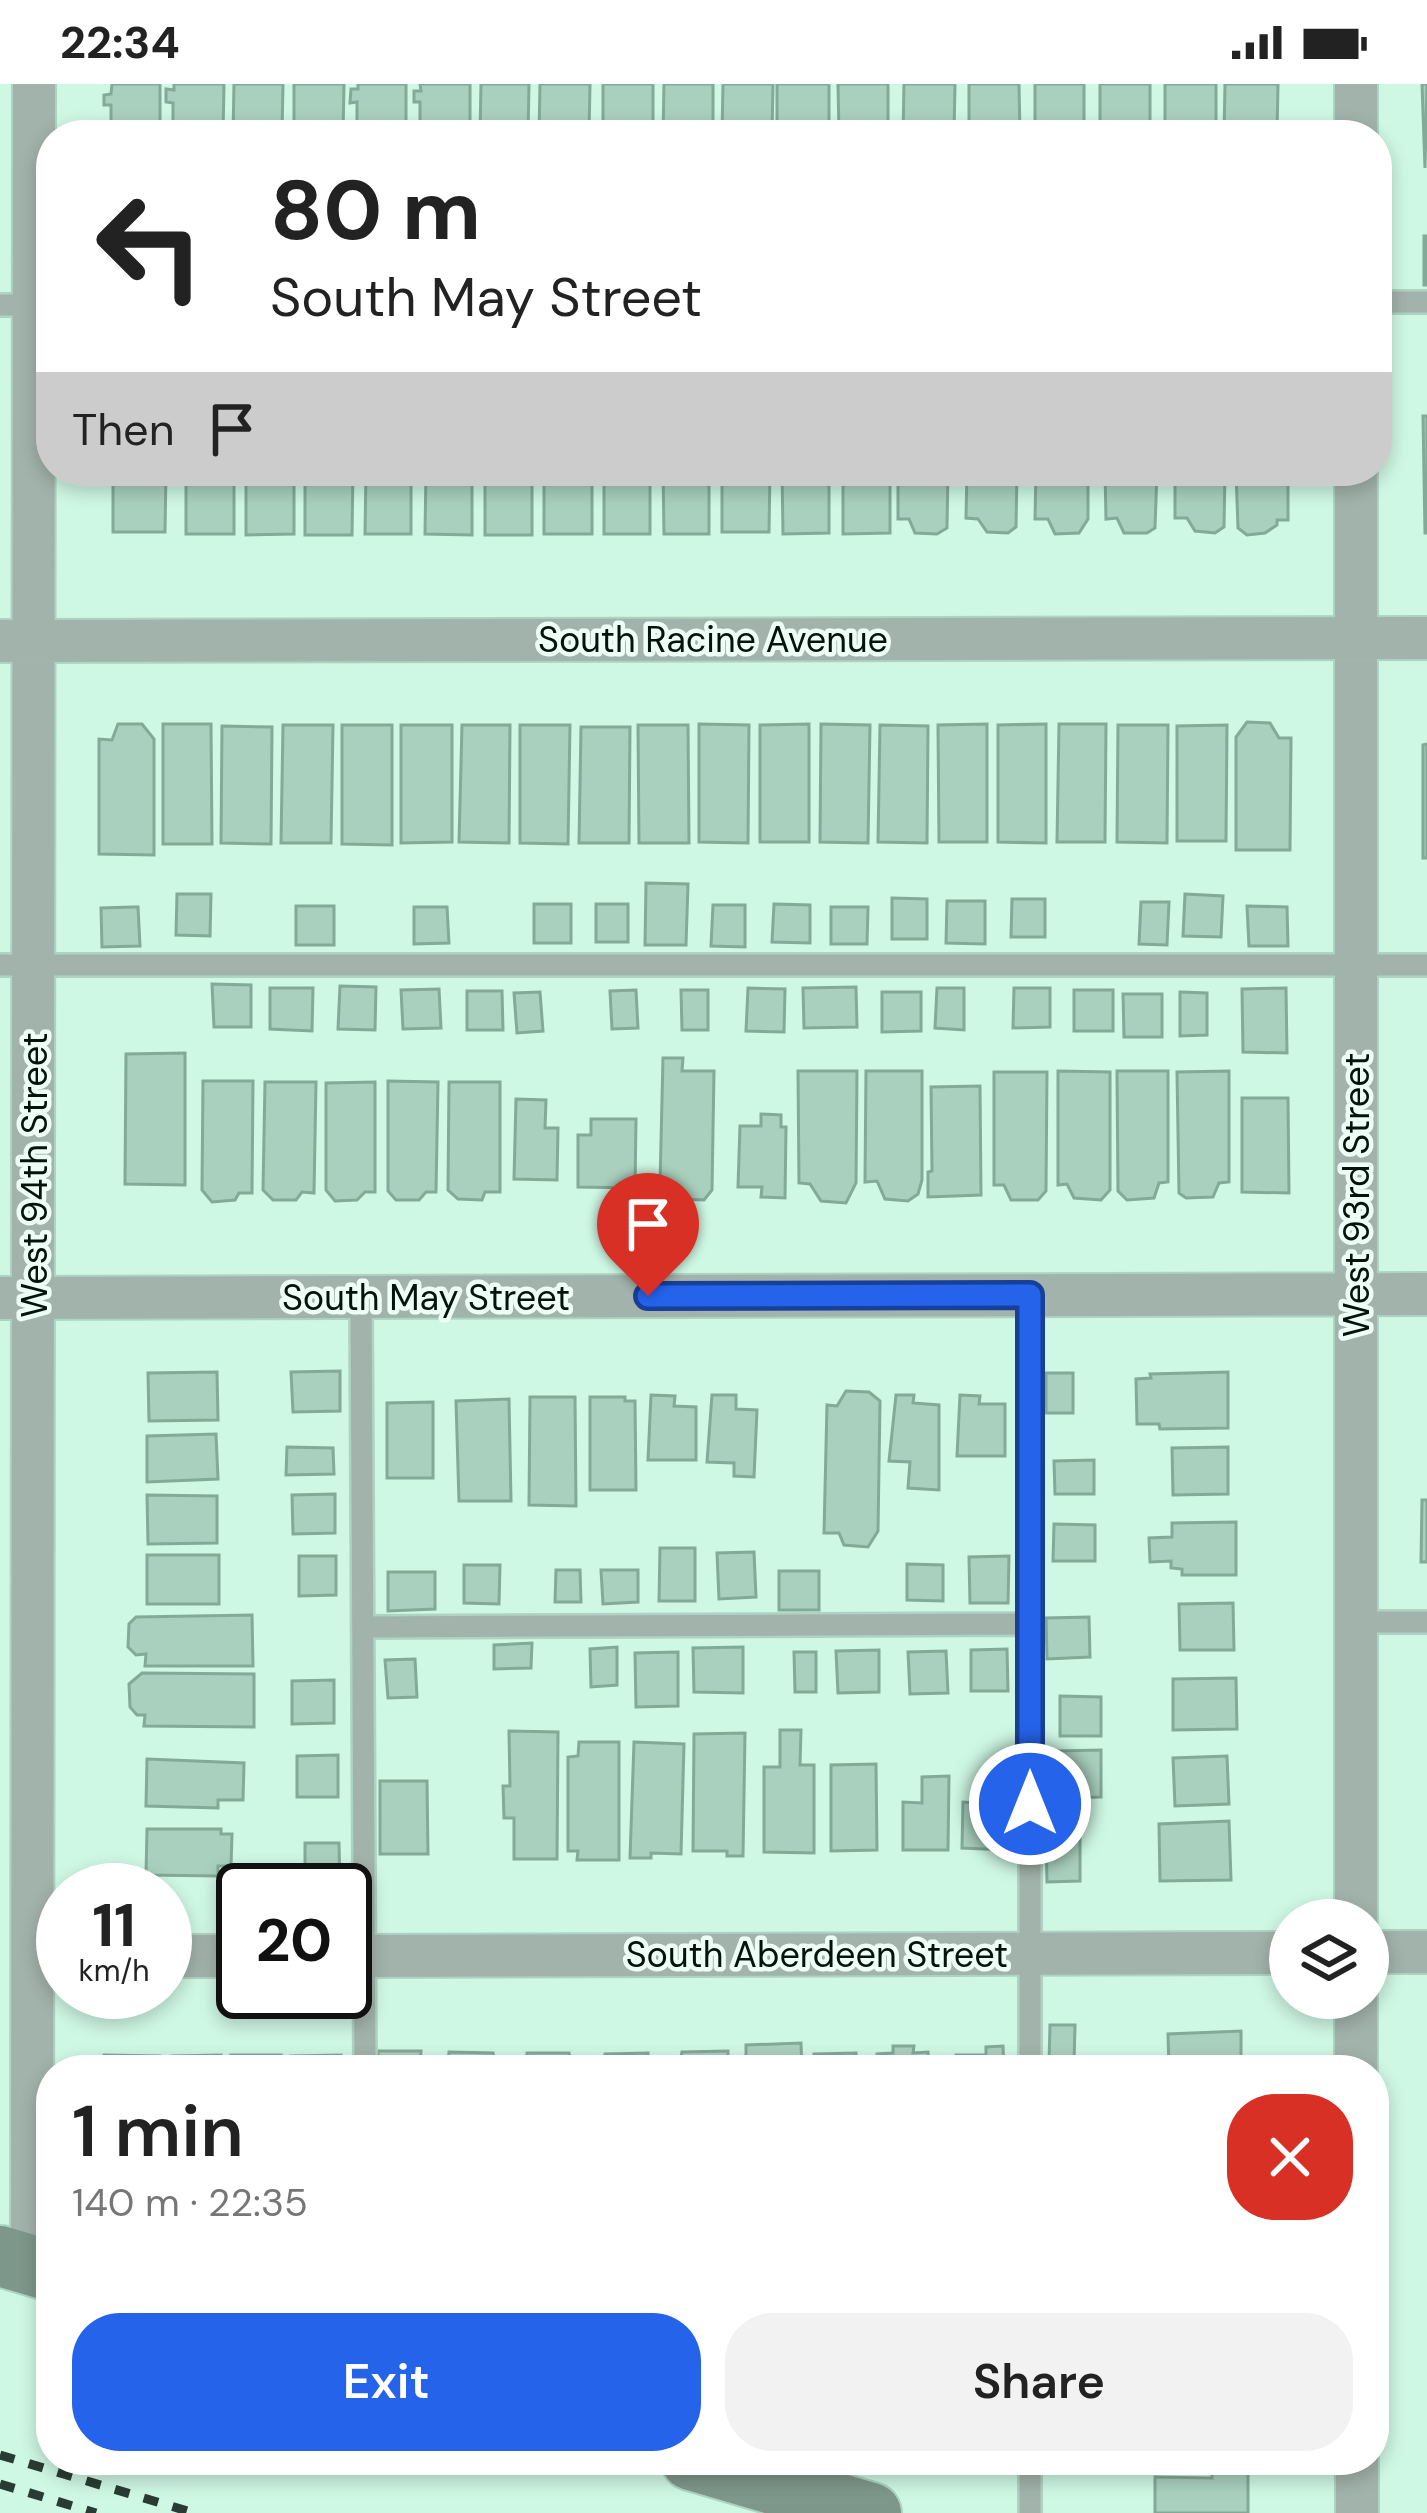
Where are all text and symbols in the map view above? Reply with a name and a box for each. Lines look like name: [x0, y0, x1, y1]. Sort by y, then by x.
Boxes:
text: 22:34: [60, 13, 180, 72]
text: 80 m: [270, 156, 481, 265]
icon: left: [72, 168, 228, 324]
text: South May Street: [270, 262, 702, 333]
icon: arrive: [199, 396, 265, 462]
text: Then: [72, 400, 175, 459]
street label: South Racine Avenue: [538, 616, 888, 663]
street label: West 94th Street: [11, 1032, 58, 1318]
street label: West 93rd Street: [1333, 1053, 1380, 1337]
pin: [597, 1173, 699, 1296]
icon: arrive: [615, 1191, 681, 1257]
street label: South May Street: [282, 1274, 570, 1321]
position arrow: [967, 1741, 1093, 1867]
speed limit sign: 20: [216, 1863, 372, 2019]
text: 11: [92, 1886, 136, 1965]
map controls: [1269, 1899, 1389, 2019]
button: layers: [1269, 1899, 1389, 2019]
street label: South Aberdeen Street: [626, 1931, 1008, 1978]
text: km/h: [79, 1951, 149, 1990]
text: 1 min: [72, 2085, 244, 2178]
button: close: [1227, 2094, 1353, 2220]
text: 140 m · 22:35: [72, 2177, 308, 2228]
button: Exit: [72, 2313, 701, 2451]
button: Share: [725, 2313, 1353, 2451]

